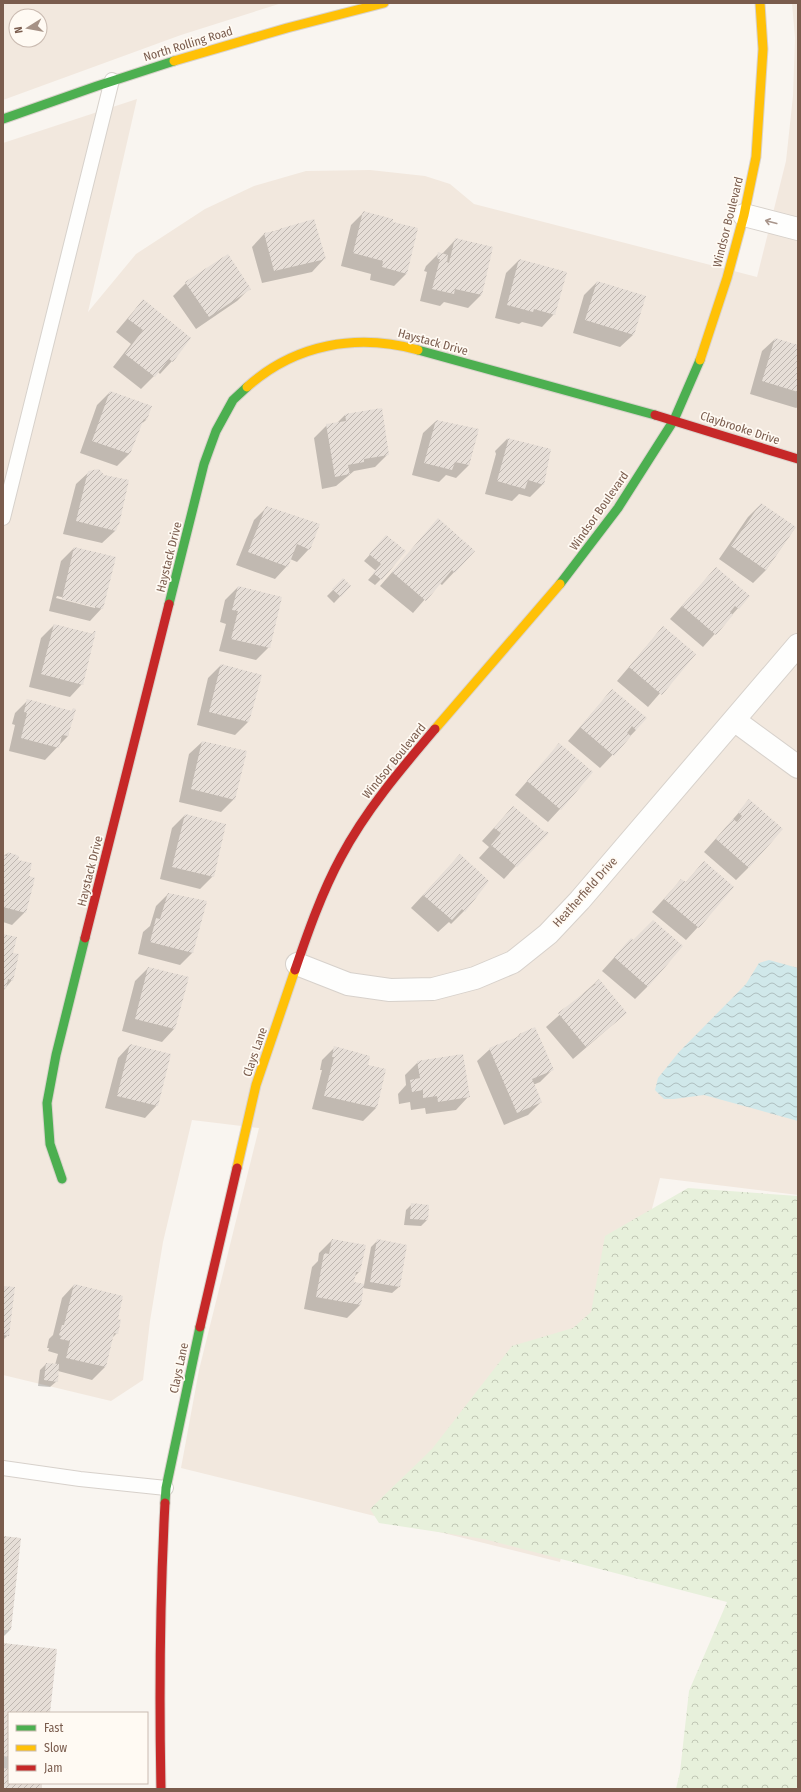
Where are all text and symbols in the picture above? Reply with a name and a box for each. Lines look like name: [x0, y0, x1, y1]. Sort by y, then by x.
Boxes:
north arrow: [8, 8, 48, 48]
street label: North Rolling Road: [142, 24, 234, 64]
text: N: [12, 25, 26, 34]
street label: Windsor Boulevard: [710, 175, 746, 269]
one-way arrow: [765, 218, 778, 225]
street label: Haystack Drive: [396, 326, 470, 358]
street label: Claybrooke Drive: [699, 409, 782, 447]
street label: Windsor Boulevard: [567, 469, 631, 553]
street label: Haystack Drive: [153, 520, 185, 594]
street label: Windsor Boulevard: [359, 721, 429, 801]
street label: Haystack Drive: [74, 834, 106, 908]
street label: Heatherfield Drive: [550, 854, 620, 930]
street label: Clays Lane: [240, 1025, 270, 1079]
street label: Clays Lane: [167, 1341, 191, 1395]
legend: [8, 1712, 148, 1784]
text: Fast: [44, 1721, 63, 1735]
text: Slow: [44, 1741, 67, 1755]
text: Jam: [44, 1761, 62, 1775]

